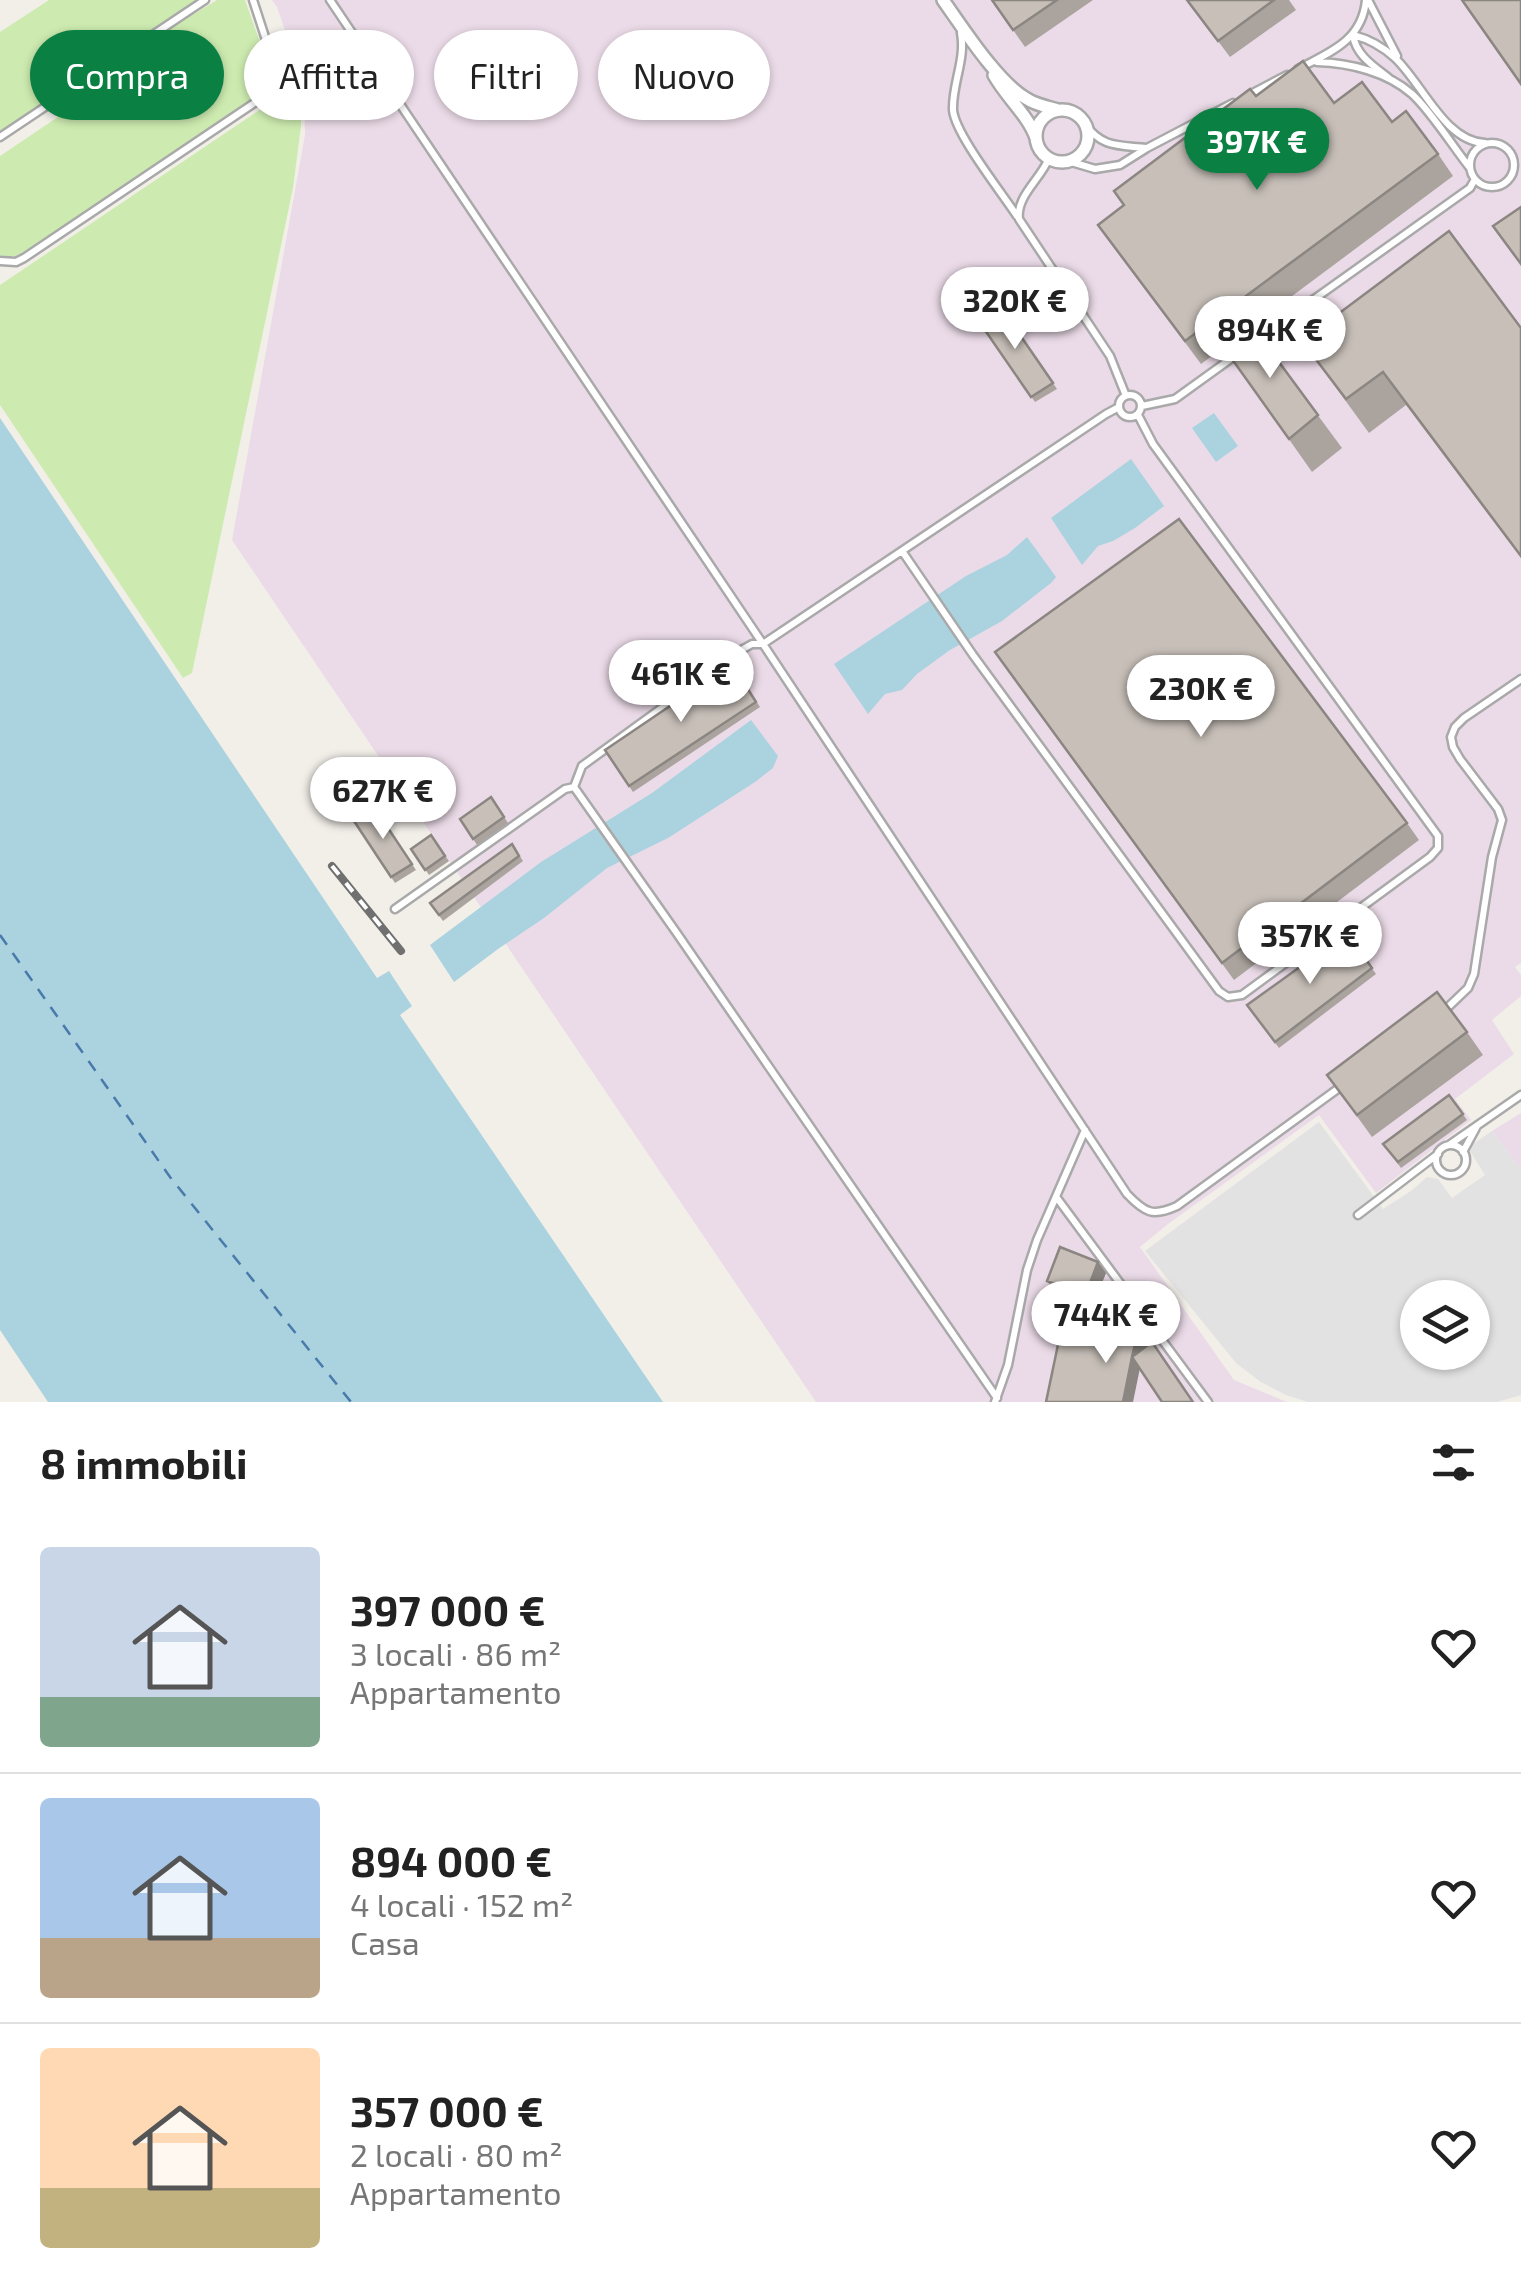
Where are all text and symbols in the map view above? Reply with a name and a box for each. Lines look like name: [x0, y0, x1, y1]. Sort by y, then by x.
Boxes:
chip: Compra: [30, 30, 224, 120]
chip: Affitta: [244, 30, 414, 120]
chip: Filtri: [434, 30, 578, 120]
chip: Nuovo: [598, 30, 770, 120]
pin: 397K €: [1176, 108, 1338, 193]
text: 397K €: [1206, 121, 1308, 159]
pin: 320K €: [934, 267, 1096, 352]
text: 320K €: [963, 280, 1067, 318]
pin: 894K €: [1189, 296, 1351, 381]
text: 894K €: [1217, 309, 1323, 347]
pin: 461K €: [600, 640, 762, 725]
text: 461K €: [631, 653, 731, 691]
pin: 230K €: [1120, 655, 1282, 740]
text: 230K €: [1149, 668, 1253, 706]
pin: 627K €: [302, 757, 464, 842]
text: 627K €: [332, 770, 434, 808]
pin: 357K €: [1229, 902, 1391, 987]
text: 357K €: [1260, 915, 1360, 953]
map controls: [1400, 1280, 1490, 1370]
button: layers: [1400, 1280, 1490, 1370]
pin: 744K €: [1025, 1281, 1187, 1366]
text: 744K €: [1053, 1294, 1159, 1332]
icon: filters: [1426, 1435, 1481, 1490]
text: 8 immobili: [40, 1437, 248, 1487]
text: 397 000 €: [350, 1584, 545, 1634]
icon: home: [120, 1587, 240, 1707]
icon: heart: [1426, 1620, 1481, 1675]
text: 3 locali · 86 m²: [350, 1634, 561, 1672]
text: Appartamento: [350, 1672, 561, 1710]
text: 894 000 €: [350, 1835, 552, 1885]
icon: home: [120, 1838, 240, 1958]
icon: heart: [1426, 1871, 1481, 1926]
text: 4 locali · 152 m²: [350, 1885, 573, 1923]
text: Casa: [350, 1923, 420, 1961]
text: 357 000 €: [350, 2085, 544, 2135]
icon: home: [120, 2088, 240, 2208]
icon: heart: [1426, 2121, 1481, 2176]
text: 2 locali · 80 m²: [350, 2135, 562, 2173]
text: Appartamento: [350, 2173, 561, 2211]

